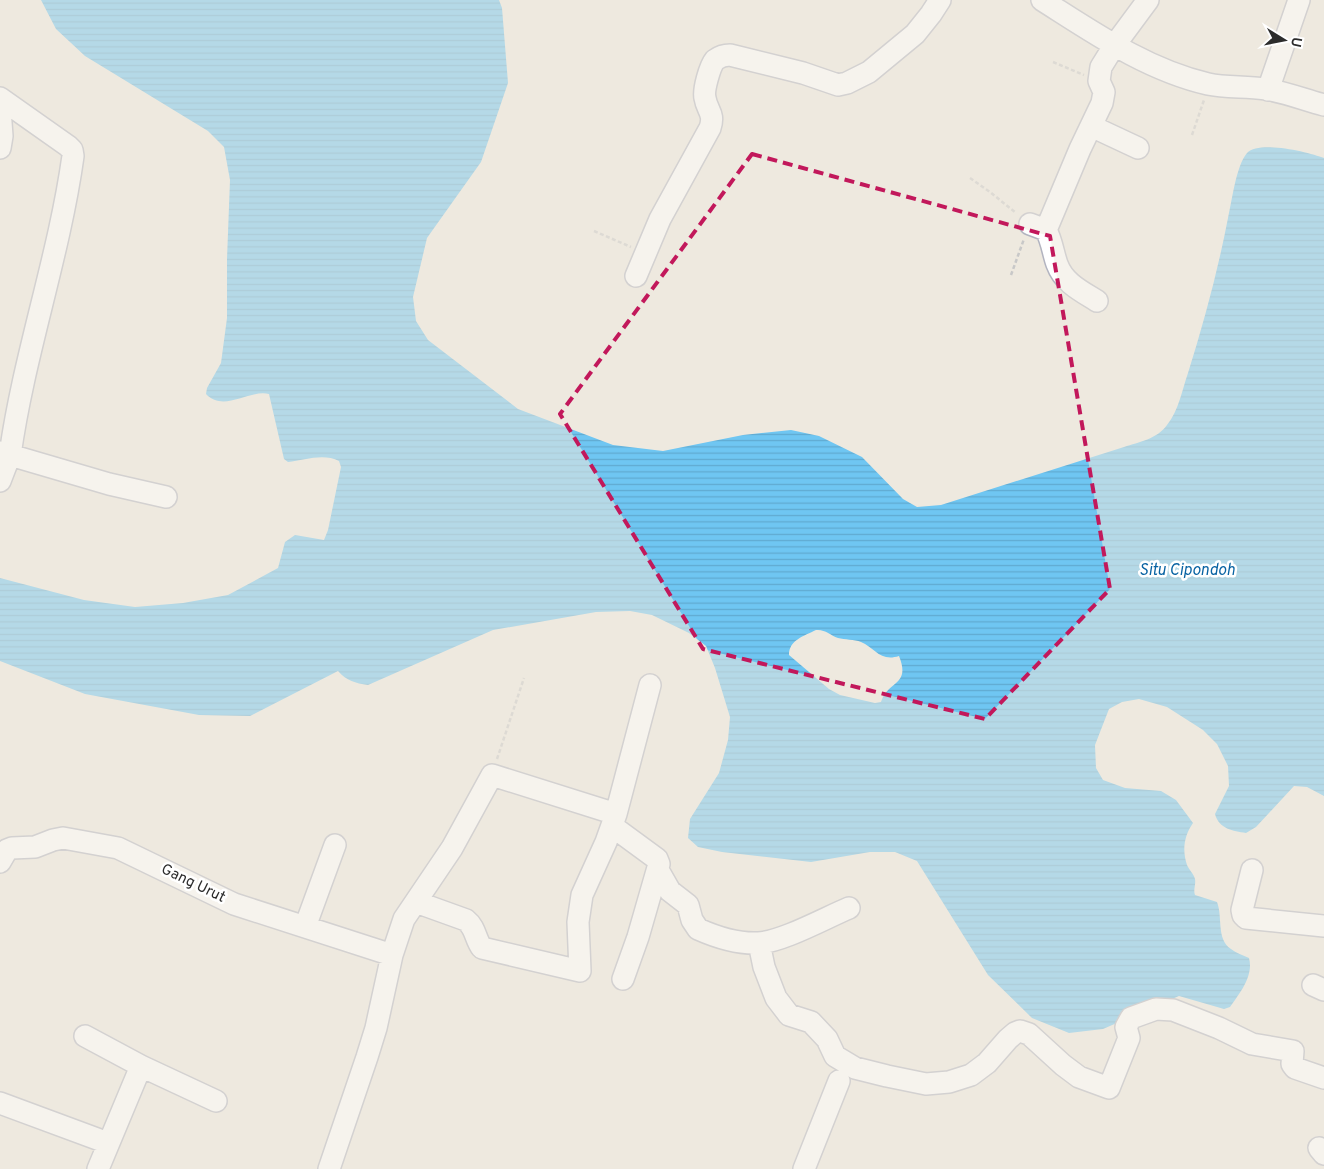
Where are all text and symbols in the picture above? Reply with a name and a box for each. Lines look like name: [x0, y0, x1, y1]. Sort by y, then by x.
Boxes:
north arrow: [1259, 15, 1309, 65]
text: U: [1286, 36, 1305, 48]
water label: Situ Cipondoh: [1139, 561, 1235, 581]
street label: Gang Urut: [158, 860, 228, 908]

